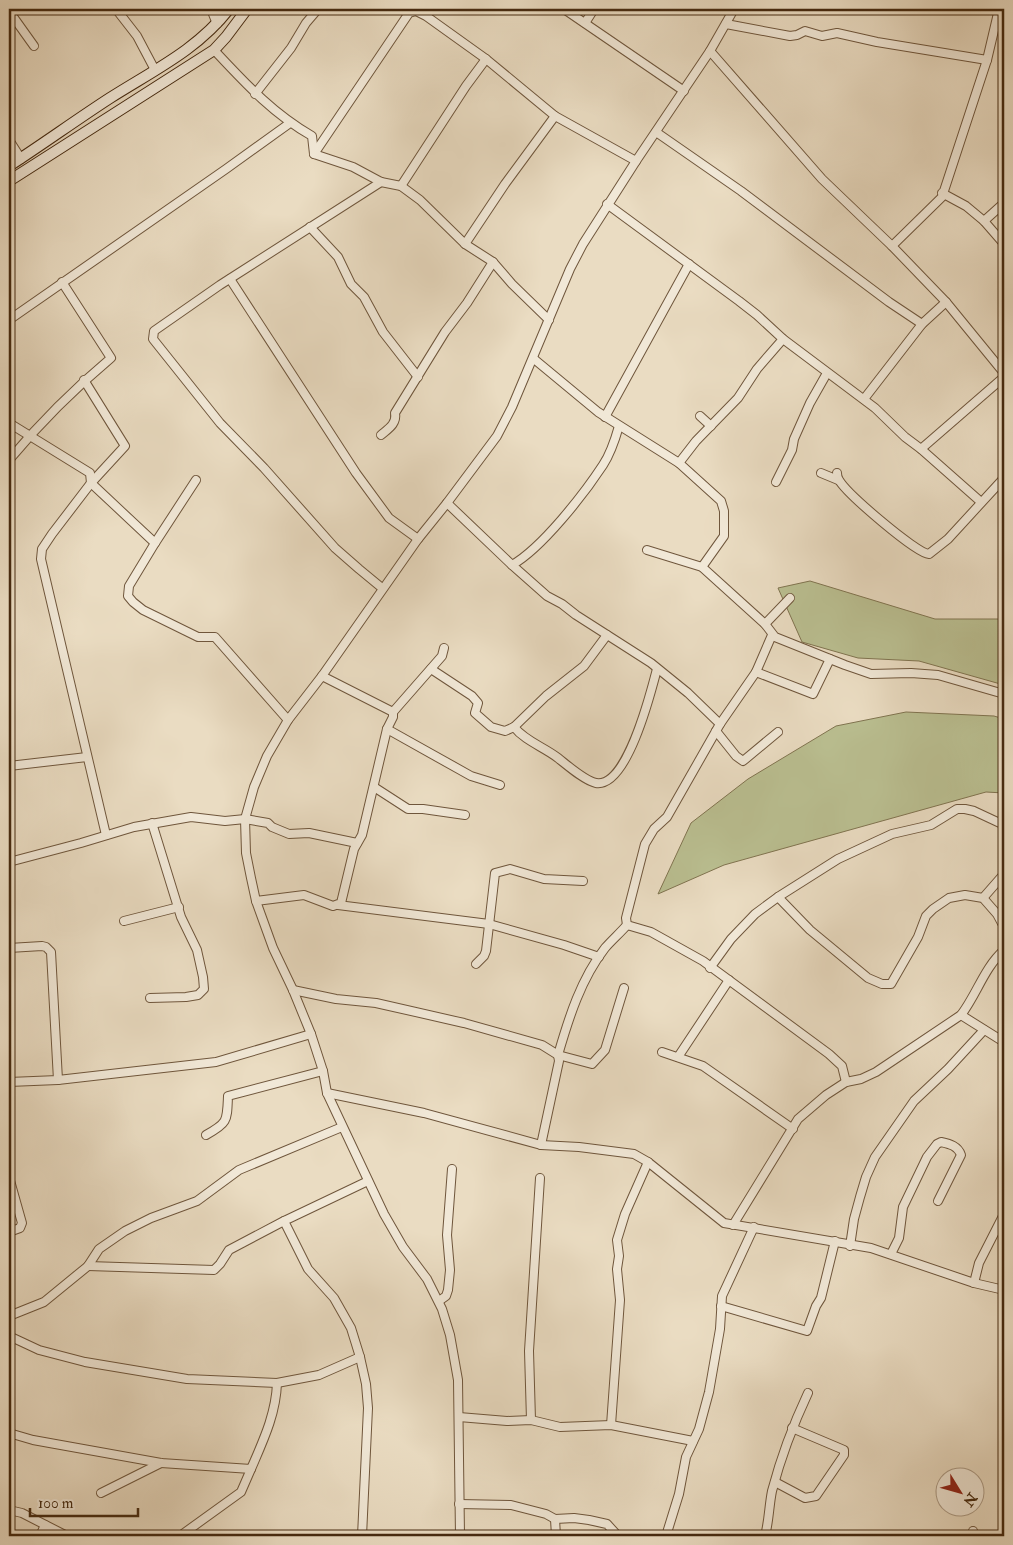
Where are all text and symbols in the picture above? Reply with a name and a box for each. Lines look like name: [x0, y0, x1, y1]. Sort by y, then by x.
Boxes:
north arrow: [936, 1468, 986, 1518]
scale bar: [30, 1485, 138, 1517]
text: N: [959, 1489, 981, 1510]
text: 100 m: [38, 1494, 74, 1513]

